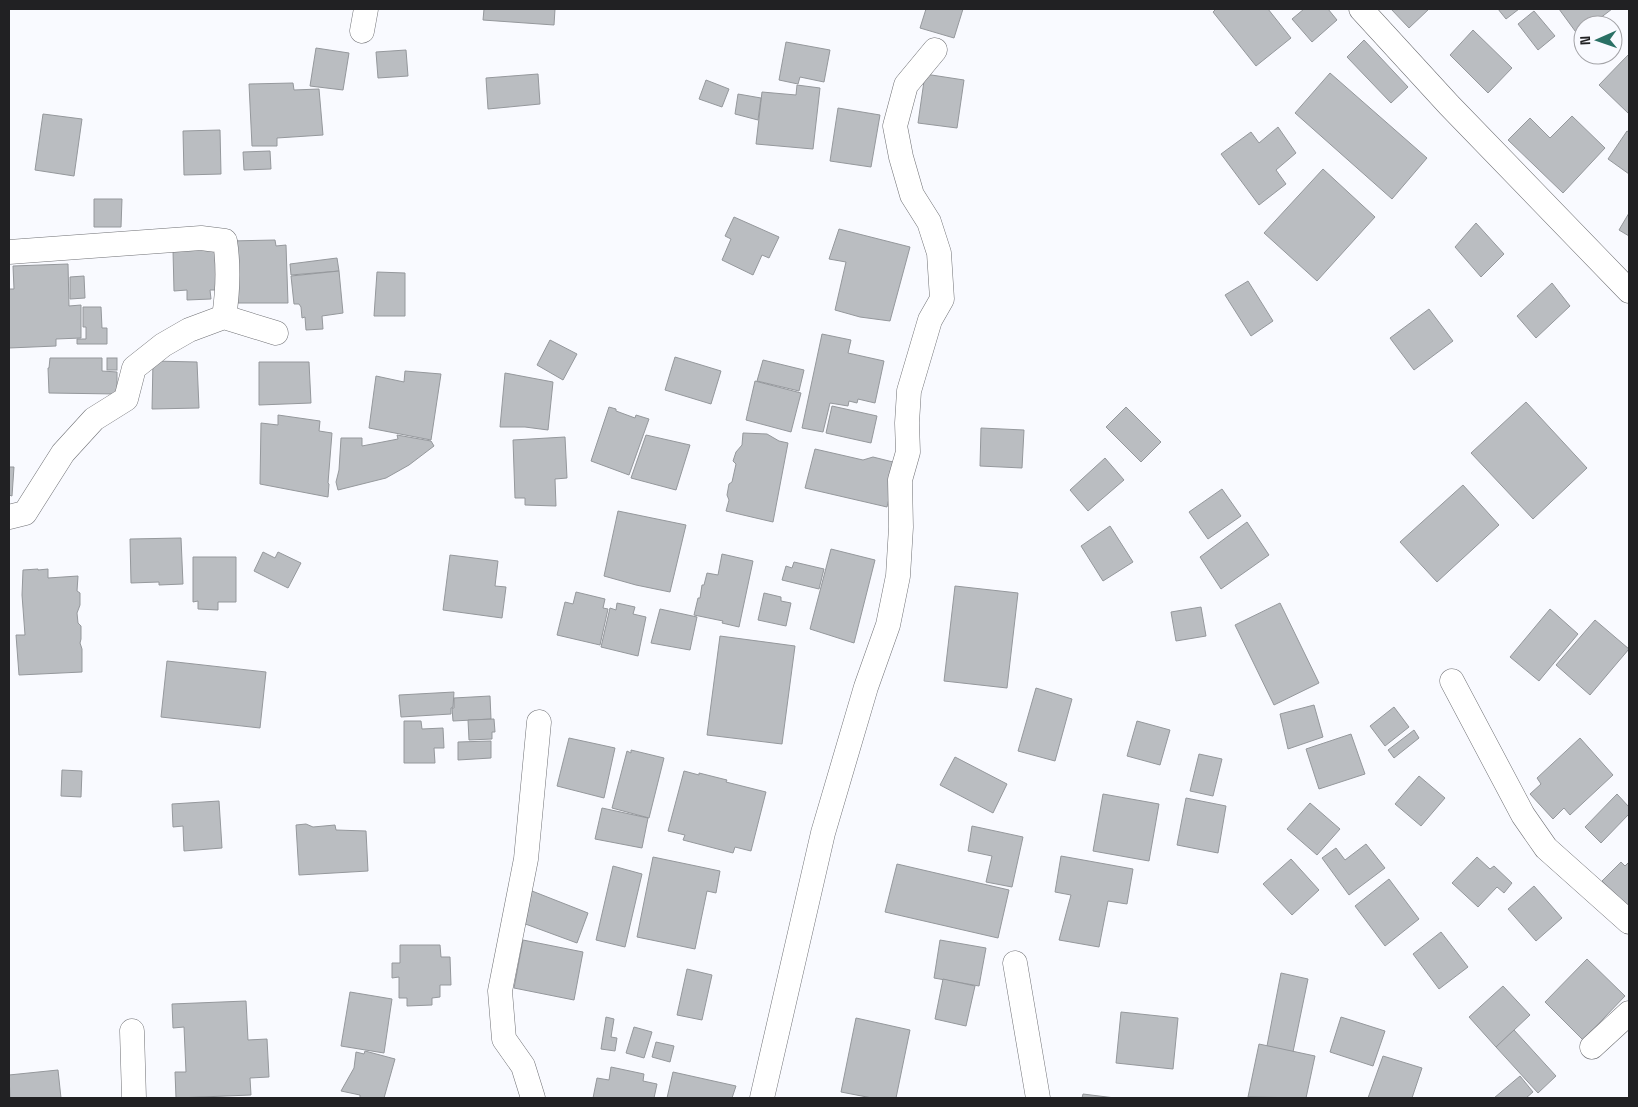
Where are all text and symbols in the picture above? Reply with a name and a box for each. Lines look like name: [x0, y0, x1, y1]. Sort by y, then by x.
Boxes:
north arrow: [1573, 15, 1623, 65]
text: N: [1576, 35, 1594, 45]

